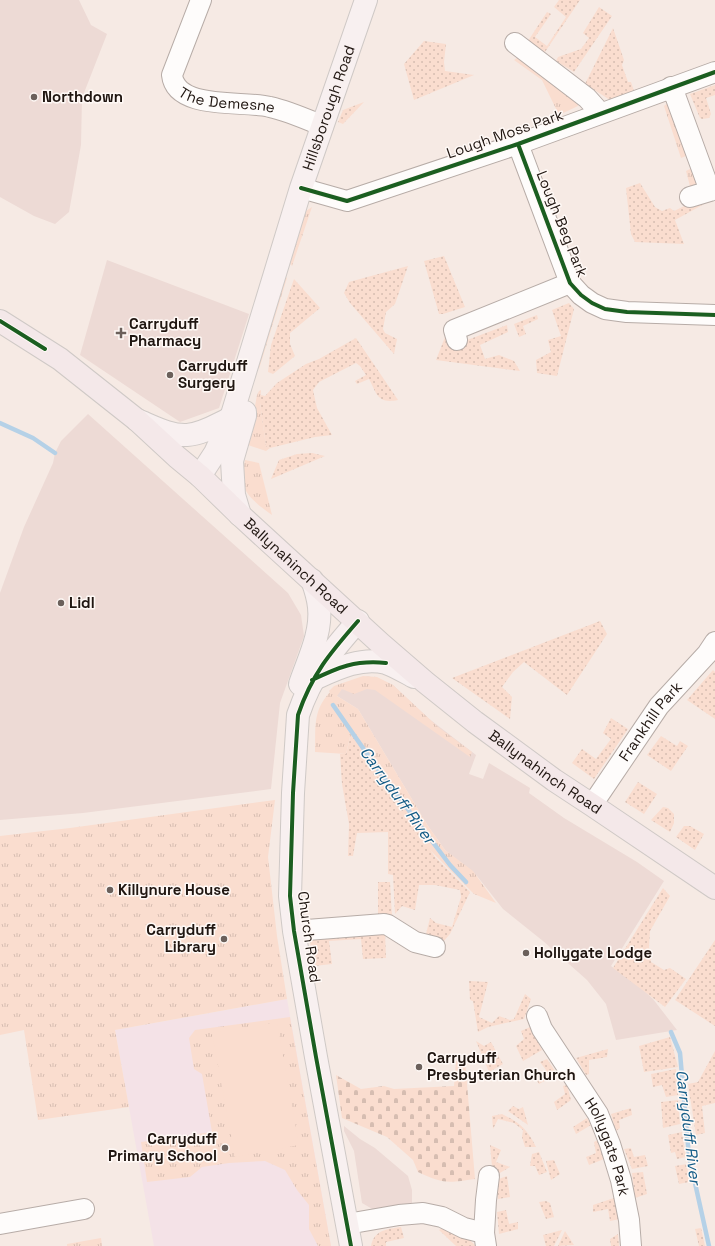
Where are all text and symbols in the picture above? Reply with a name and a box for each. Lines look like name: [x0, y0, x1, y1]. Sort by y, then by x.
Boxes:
street label: Hillsborough Road: [298, 43, 359, 173]
street label: The Demesne: [175, 82, 277, 117]
place label: Northdown: [42, 87, 123, 106]
marker: Northdown: [29, 92, 39, 102]
street label: Lough Moss Park: [444, 105, 566, 162]
street label: Lough Beg Park: [533, 168, 592, 280]
place label: Carryduff Pharmacy: [129, 314, 201, 350]
marker: Carryduff Pharmacy: [116, 328, 126, 338]
place label: Carryduff Surgery: [178, 356, 248, 392]
marker: Carryduff Surgery: [165, 370, 175, 380]
street label: Ballynahinch Road: [240, 513, 352, 618]
place label: Lidl: [69, 593, 95, 612]
marker: Lidl: [56, 598, 66, 608]
street label: Frankhill Park: [614, 677, 686, 765]
street label: Ballynahinch Road: [485, 725, 606, 818]
water label: Carryduff River: [355, 742, 441, 850]
place label: Killynure House: [118, 880, 230, 899]
marker: Killynure House: [105, 885, 115, 895]
street label: Church Road: [294, 890, 325, 984]
place label: Carryduff Library: [146, 920, 217, 956]
marker: Carryduff Library: [219, 934, 229, 944]
place label: Hollygate Lodge: [534, 943, 652, 962]
marker: Hollygate Lodge: [521, 948, 531, 958]
place label: Carryduff Presbyterian Church: [427, 1048, 576, 1084]
marker: Carryduff Presbyterian Church: [414, 1062, 424, 1072]
water label: Carryduff River: [671, 1068, 706, 1188]
street label: Hollygate Park: [581, 1094, 634, 1198]
place label: Carryduff Primary School: [108, 1129, 218, 1165]
marker: Carryduff Primary School: [220, 1143, 230, 1153]

